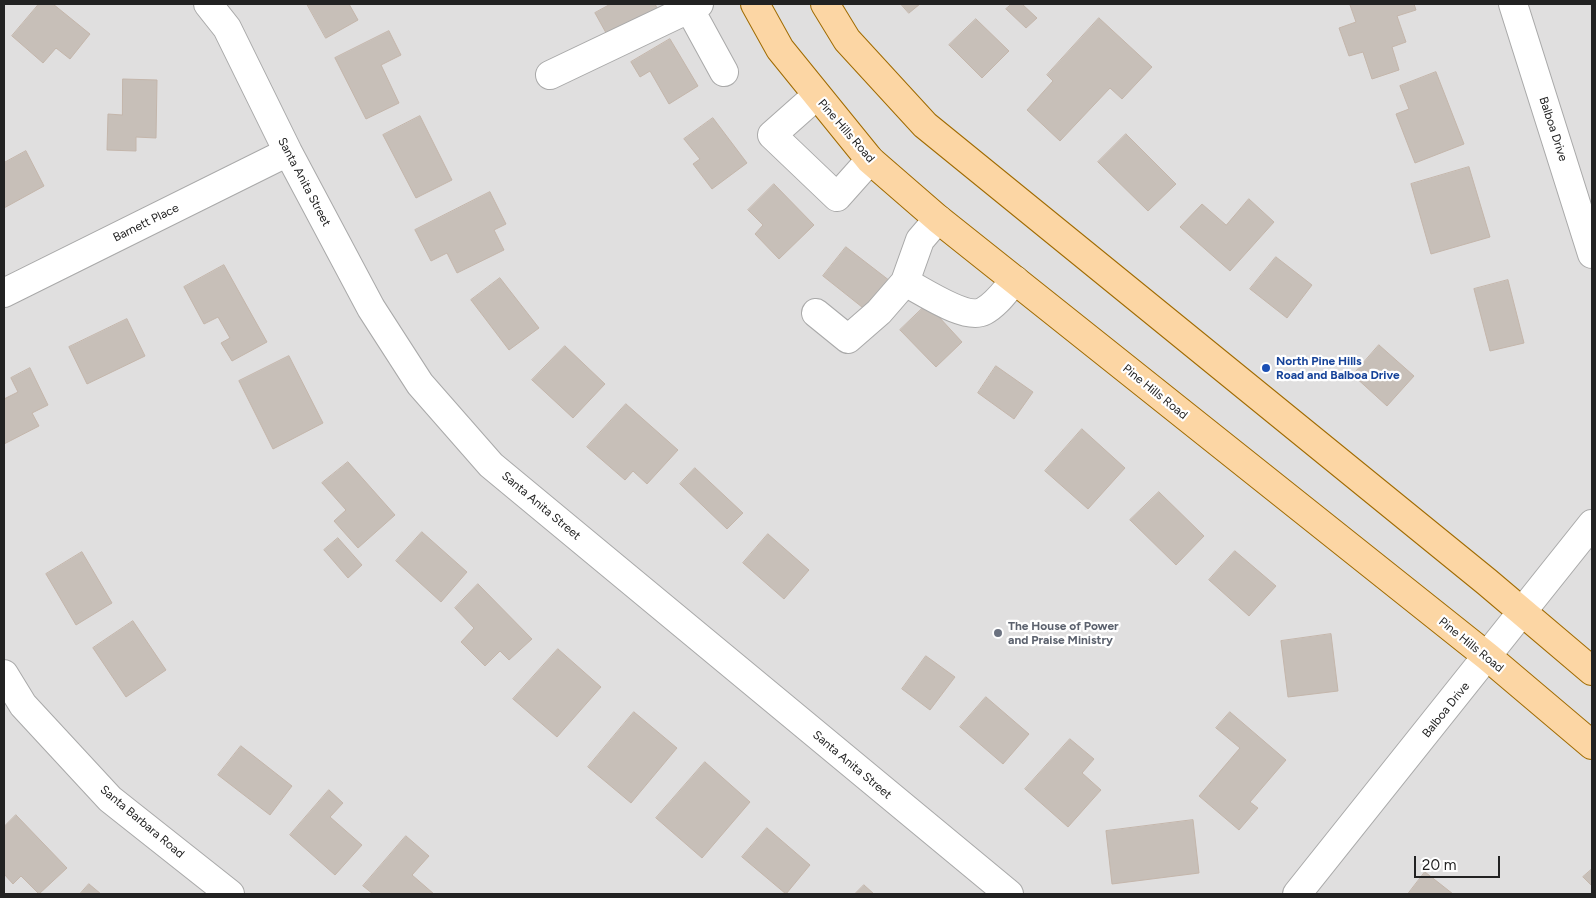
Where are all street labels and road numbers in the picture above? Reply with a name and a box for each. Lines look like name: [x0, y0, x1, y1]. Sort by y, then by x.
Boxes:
street label: Balboa Drive: [1536, 95, 1570, 163]
street label: Pine Hills Road: [815, 96, 877, 166]
street label: Santa Anita Street: [275, 135, 333, 229]
street label: Barnett Place: [111, 201, 181, 245]
street label: Pine Hills Road: [1120, 361, 1190, 423]
street label: Santa Anita Street: [499, 469, 583, 543]
street label: Pine Hills Road: [1436, 614, 1506, 676]
street label: Balboa Drive: [1419, 679, 1473, 741]
street label: Santa Anita Street: [810, 728, 894, 802]
street label: Santa Barbara Road: [97, 783, 187, 861]

